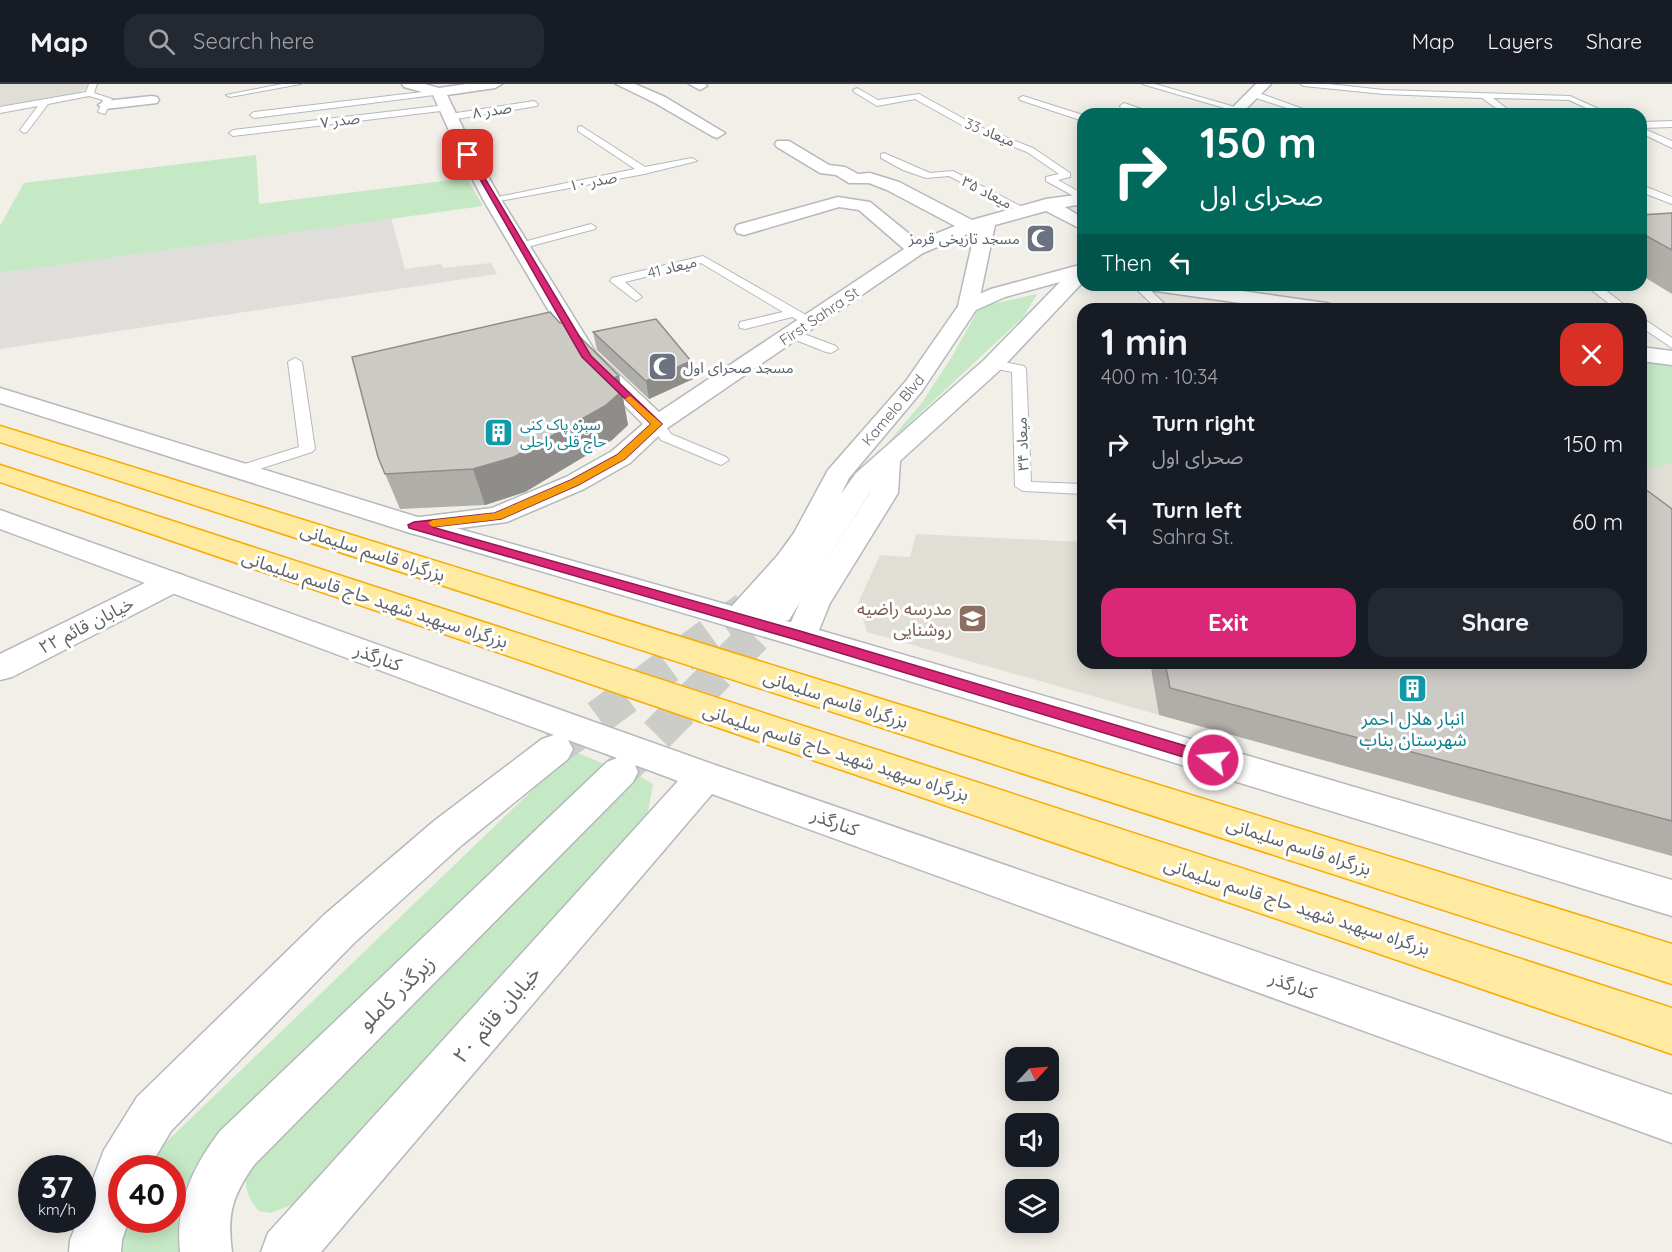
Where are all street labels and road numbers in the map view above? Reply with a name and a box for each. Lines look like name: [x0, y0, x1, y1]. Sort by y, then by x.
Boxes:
street label: صدر ۸: [471, 98, 513, 122]
street label: صدر ۷: [319, 108, 361, 132]
street label: میعاد 33: [962, 113, 1018, 151]
street label: صدر ۱۰: [567, 167, 619, 195]
street label: میعاد ۳۵: [959, 171, 1015, 213]
street label: میعاد 41: [645, 252, 699, 282]
street label: First Sahra St: [776, 282, 862, 350]
street label: Kamelo Blvd: [858, 370, 928, 450]
street label: میعاد ۳۴: [1012, 417, 1032, 471]
street label: بزرگراه قاسم سلیمانی: [297, 518, 448, 588]
street label: بزرگراه سپهبد شهید حاج قاسم سلیمانی: [239, 545, 511, 655]
street label: خیابان قائم ۲۲: [35, 591, 138, 661]
street label: کنارگذر: [350, 638, 405, 676]
street label: بزرگراه قاسم سلیمانی: [760, 665, 911, 735]
street label: بزرگراه سپهبد شهید حاج قاسم سلیمانی: [700, 698, 972, 808]
street label: کنارگذر: [807, 803, 862, 841]
street label: بزرگراه قاسم سلیمانی: [1223, 812, 1374, 882]
street label: بزرگراه سپهبد شهید حاج قاسم سلیمانی: [1161, 852, 1433, 962]
street label: زیرگذر کاملو: [352, 949, 440, 1035]
street label: خیابان قائم ۲۰: [447, 960, 548, 1070]
street label: کنارگذر: [1265, 966, 1320, 1004]

